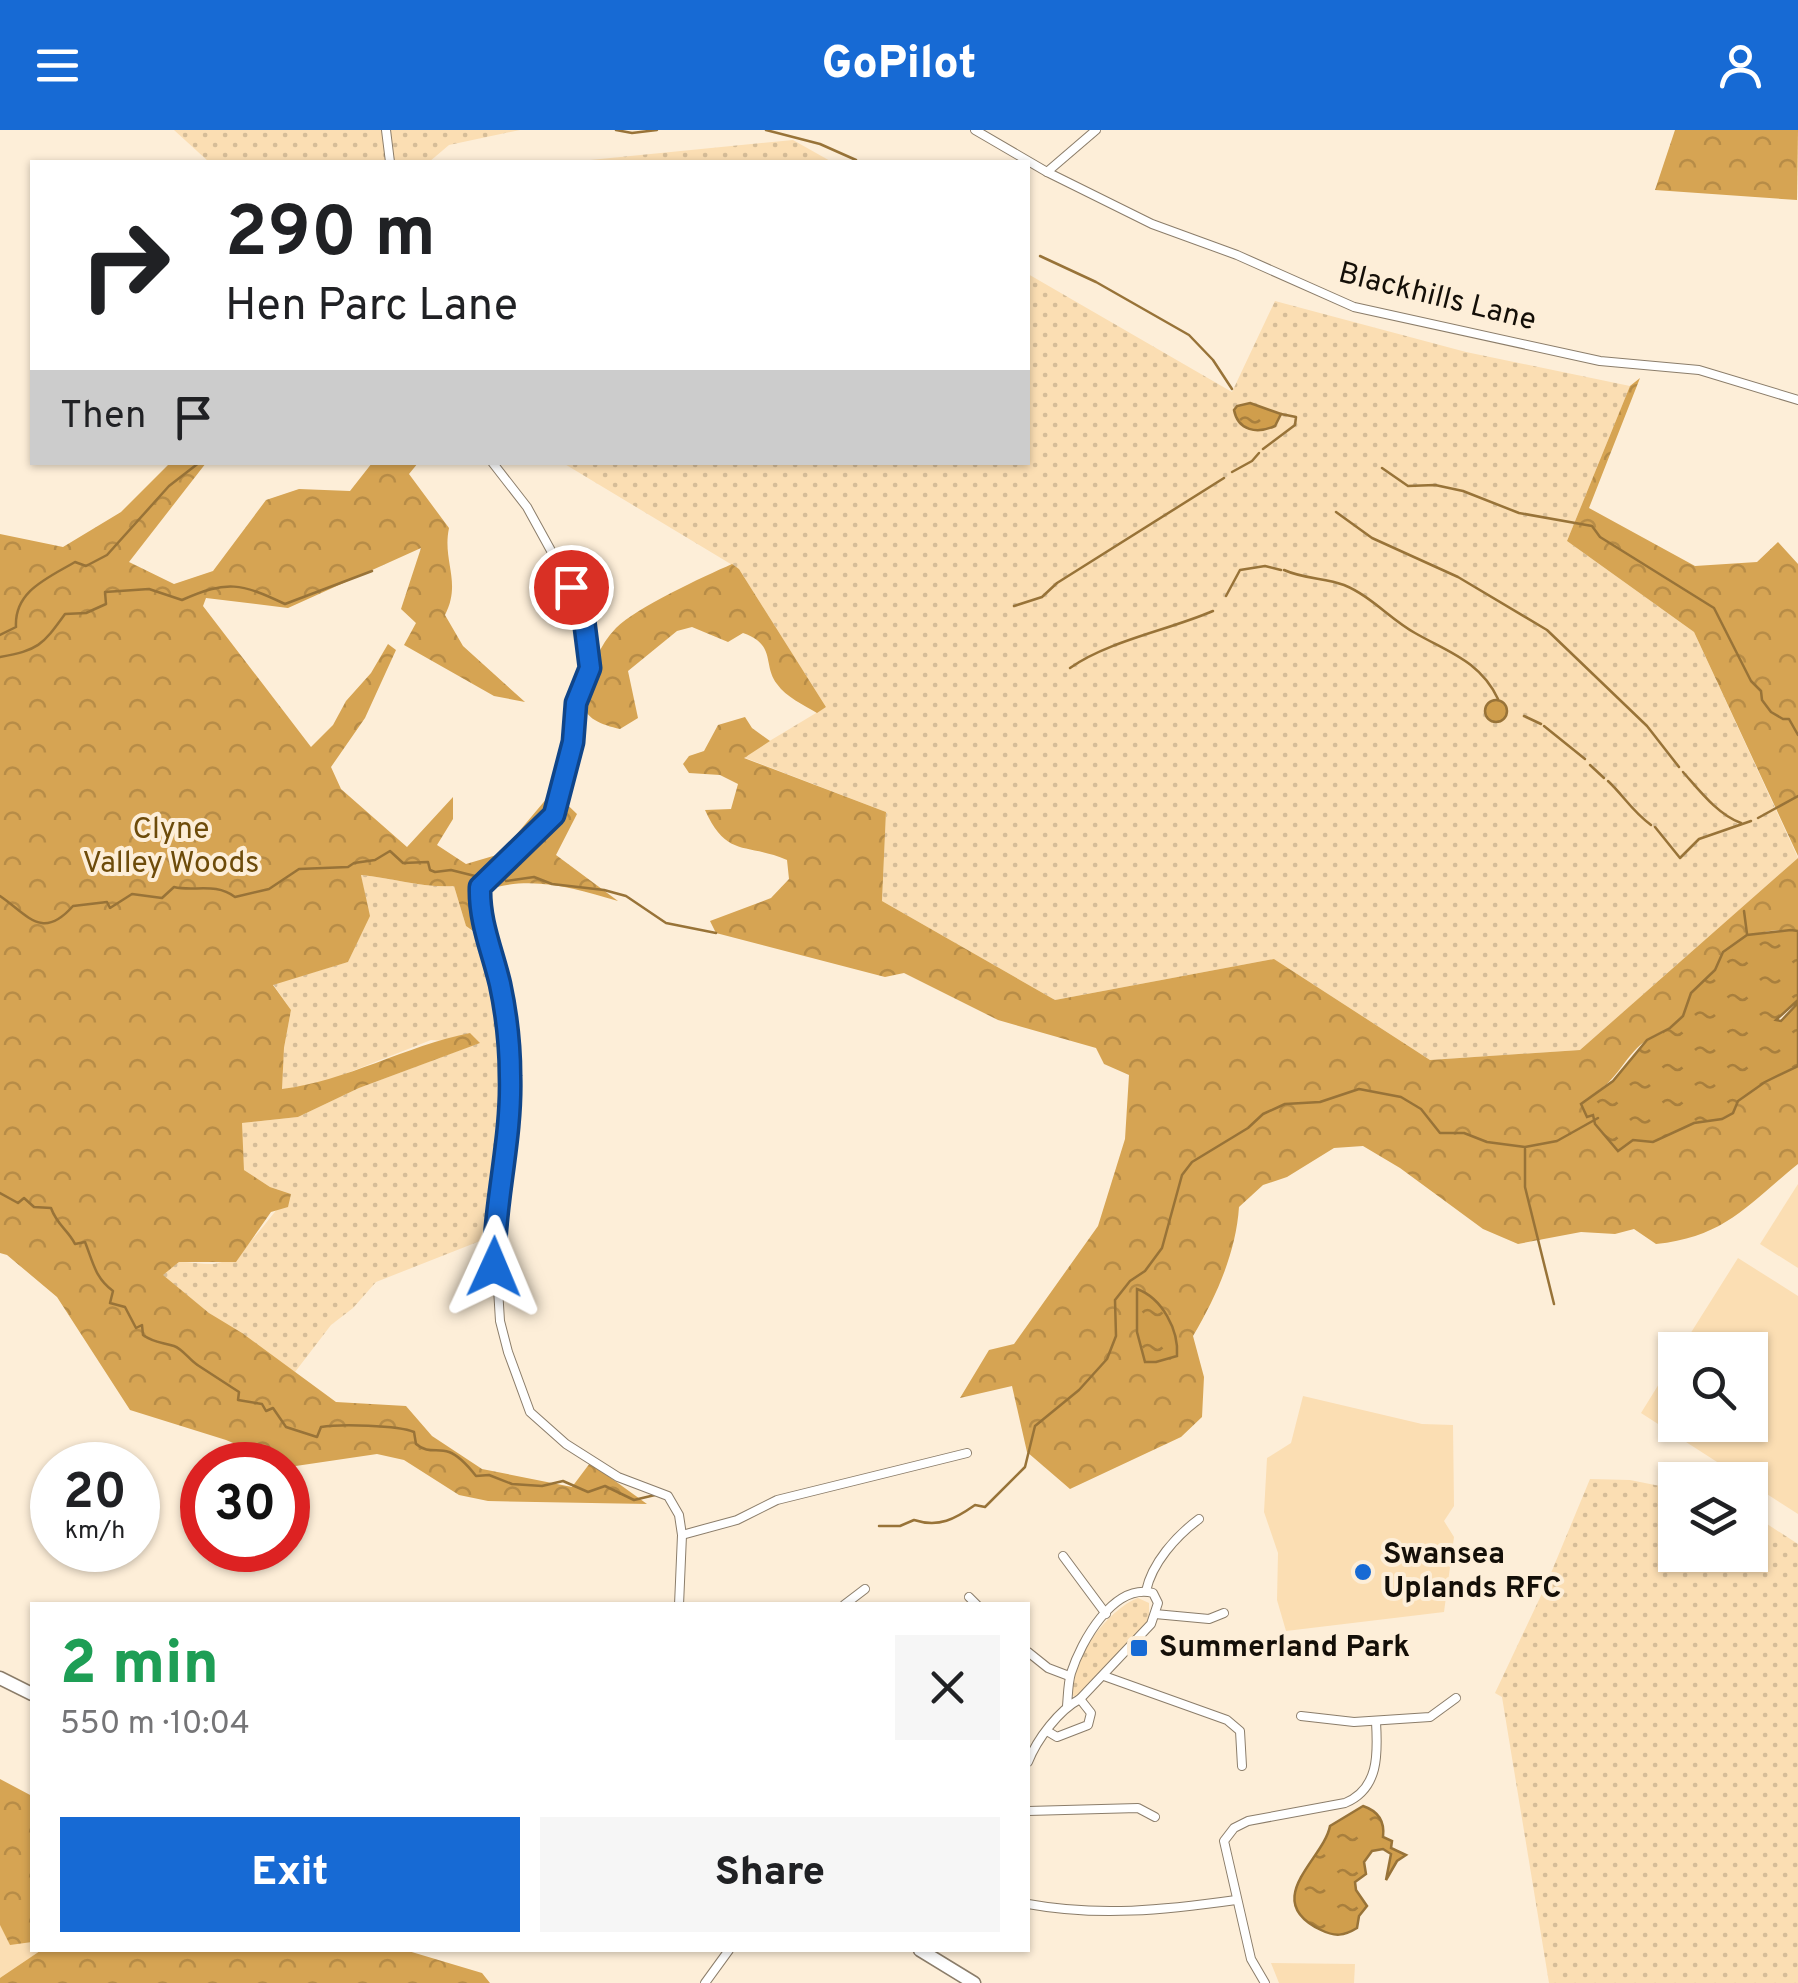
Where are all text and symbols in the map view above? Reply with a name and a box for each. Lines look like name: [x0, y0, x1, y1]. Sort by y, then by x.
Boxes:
text: GoPilot: [822, 37, 976, 94]
icon: menu: [30, 38, 85, 93]
icon: person: [1713, 38, 1768, 93]
text: 290 m: [225, 192, 436, 281]
icon: right: [60, 200, 190, 330]
street label: Blackhills Lane: [1334, 256, 1540, 340]
text: Hen Parc Lane: [225, 279, 518, 336]
icon: arrive: [166, 390, 221, 445]
text: Then: [60, 393, 146, 442]
pin: [529, 545, 614, 630]
icon: arrive: [544, 560, 599, 615]
park label: Clyne Valley Woods: [83, 812, 259, 883]
position arrow: [442, 1215, 546, 1319]
map controls: [1658, 1332, 1768, 1572]
button: search: [1658, 1332, 1768, 1442]
speed limit sign: 30: [180, 1442, 310, 1572]
button: layers: [1658, 1462, 1768, 1572]
text: 20: [63, 1463, 127, 1526]
text: km/h: [65, 1516, 125, 1548]
place label: Swansea Uplands RFC: [1383, 1537, 1561, 1608]
marker: Swansea Uplands RFC: [1352, 1561, 1374, 1583]
text: 2 min: [60, 1629, 219, 1705]
place label: Summerland Park: [1159, 1630, 1410, 1667]
button: close: [895, 1635, 1000, 1740]
marker: Summerland Park: [1128, 1637, 1150, 1659]
text: 550 m · 10:04: [60, 1705, 250, 1745]
button: Exit: [60, 1817, 520, 1932]
button: Share: [540, 1817, 1000, 1932]

